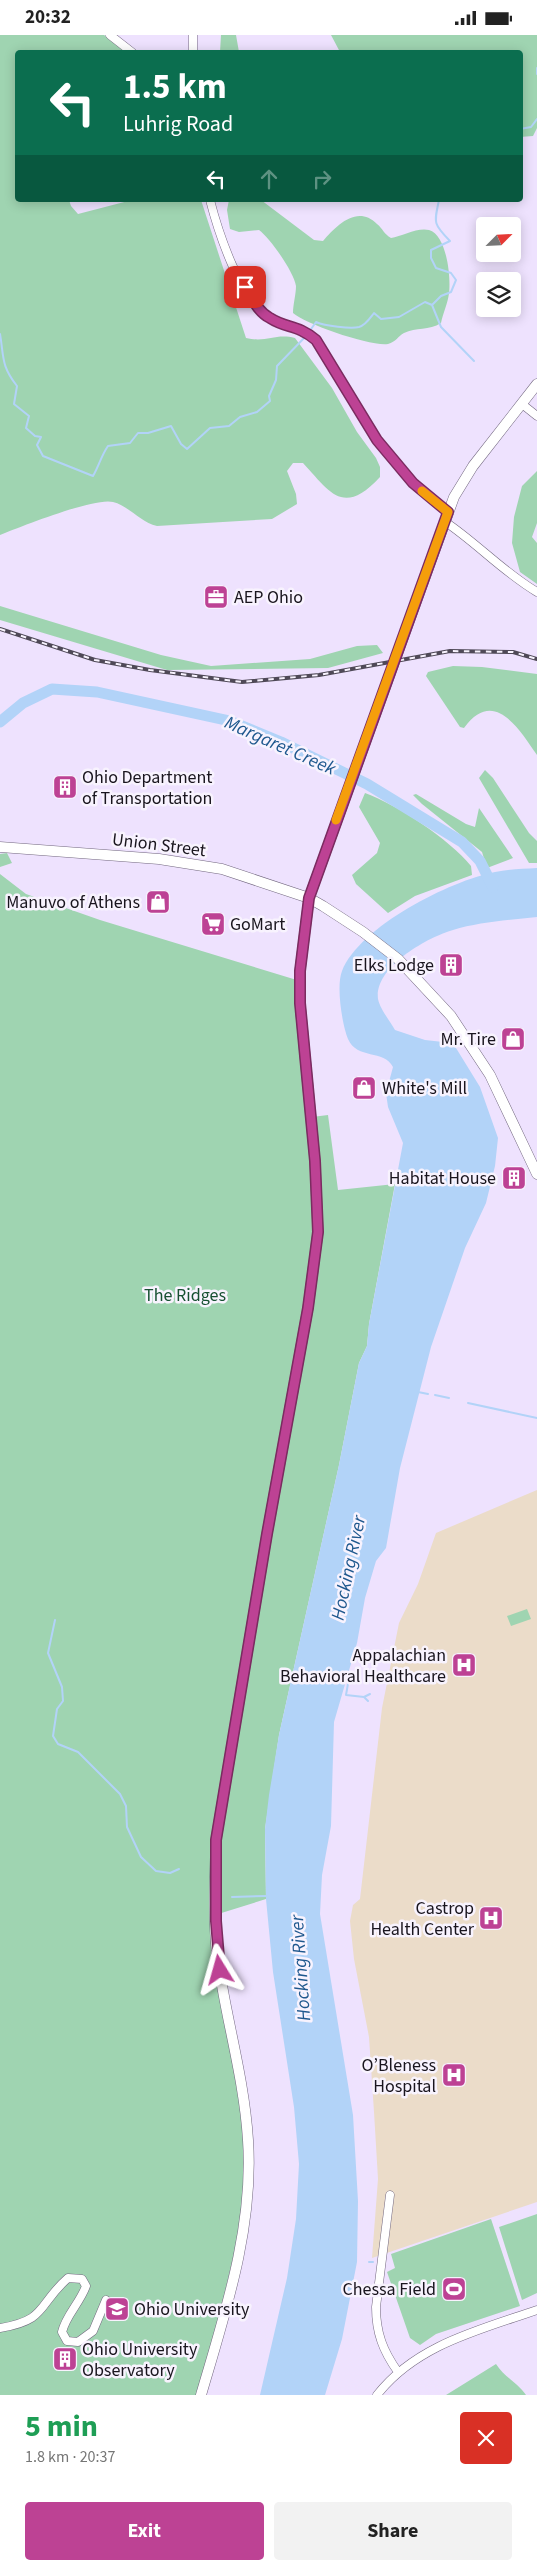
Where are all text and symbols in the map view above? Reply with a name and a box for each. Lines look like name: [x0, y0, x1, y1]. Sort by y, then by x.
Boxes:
text: 20:32: [25, 4, 71, 31]
text: 1.5 km: [123, 62, 227, 112]
icon: left: [40, 70, 105, 135]
text: Luhrig Road: [123, 108, 233, 140]
icon: left: [202, 165, 230, 193]
icon: ahead: [255, 165, 283, 193]
icon: right: [308, 165, 336, 193]
north arrow: [476, 217, 521, 263]
map controls: [476, 217, 521, 317]
pin: [224, 266, 266, 308]
button: layers: [476, 272, 521, 317]
icon: arrive: [231, 273, 259, 301]
office icon: AEP Ohio: [203, 584, 229, 610]
place label: AEP Ohio: [234, 585, 303, 610]
water label: Margaret Creek: [220, 709, 341, 783]
place label: Ohio Department of Transportation: [82, 765, 212, 811]
building icon: Ohio Department of Transportation: [52, 774, 78, 800]
street label: Union Street: [111, 827, 207, 863]
shop icon: Manuvo of Athens: [145, 889, 171, 915]
place label: Manuvo of Athens: [6, 890, 140, 915]
supermarket icon: GoMart: [200, 911, 226, 937]
place label: GoMart: [230, 912, 285, 937]
building icon: Elks Lodge: [438, 952, 464, 978]
place label: Elks Lodge: [354, 953, 434, 978]
shop icon: Mr. Tire: [500, 1026, 526, 1052]
place label: Mr. Tire: [441, 1027, 496, 1052]
shop icon: White's Mill: [351, 1075, 377, 1101]
place label: White's Mill: [382, 1076, 467, 1101]
building icon: Habitat House: [501, 1165, 527, 1191]
place label: Habitat House: [389, 1166, 496, 1191]
park label: The Ridges: [144, 1283, 226, 1308]
water label: Hocking River: [325, 1512, 374, 1623]
place label: Appalachian Behavioral Healthcare: [280, 1643, 446, 1689]
hospital icon: Appalachian Behavioral Healthcare: [451, 1652, 477, 1678]
place label: Castrop Health Center: [370, 1896, 475, 1942]
hospital icon: Castrop Health Center: [478, 1905, 504, 1931]
water label: Hocking River: [284, 1913, 318, 2022]
position arrow: [193, 1943, 245, 1995]
place label: O’Bleness Hospital: [362, 2053, 436, 2099]
hospital icon: O’Bleness Hospital: [441, 2062, 467, 2088]
sports icon: Chessa Field: [441, 2276, 467, 2302]
place label: Chessa Field: [342, 2277, 436, 2302]
school or university icon: Ohio University: [104, 2296, 130, 2322]
place label: Ohio University: [134, 2297, 250, 2322]
place label: Ohio University Observatory: [82, 2337, 198, 2383]
building icon: Ohio University Observatory: [52, 2346, 78, 2372]
text: 5 min: [25, 2405, 98, 2448]
button: close: [460, 2412, 512, 2464]
text: 1.8 km · 20:37: [25, 2446, 115, 2468]
button: Exit: [25, 2502, 264, 2560]
button: Share: [274, 2502, 512, 2560]

